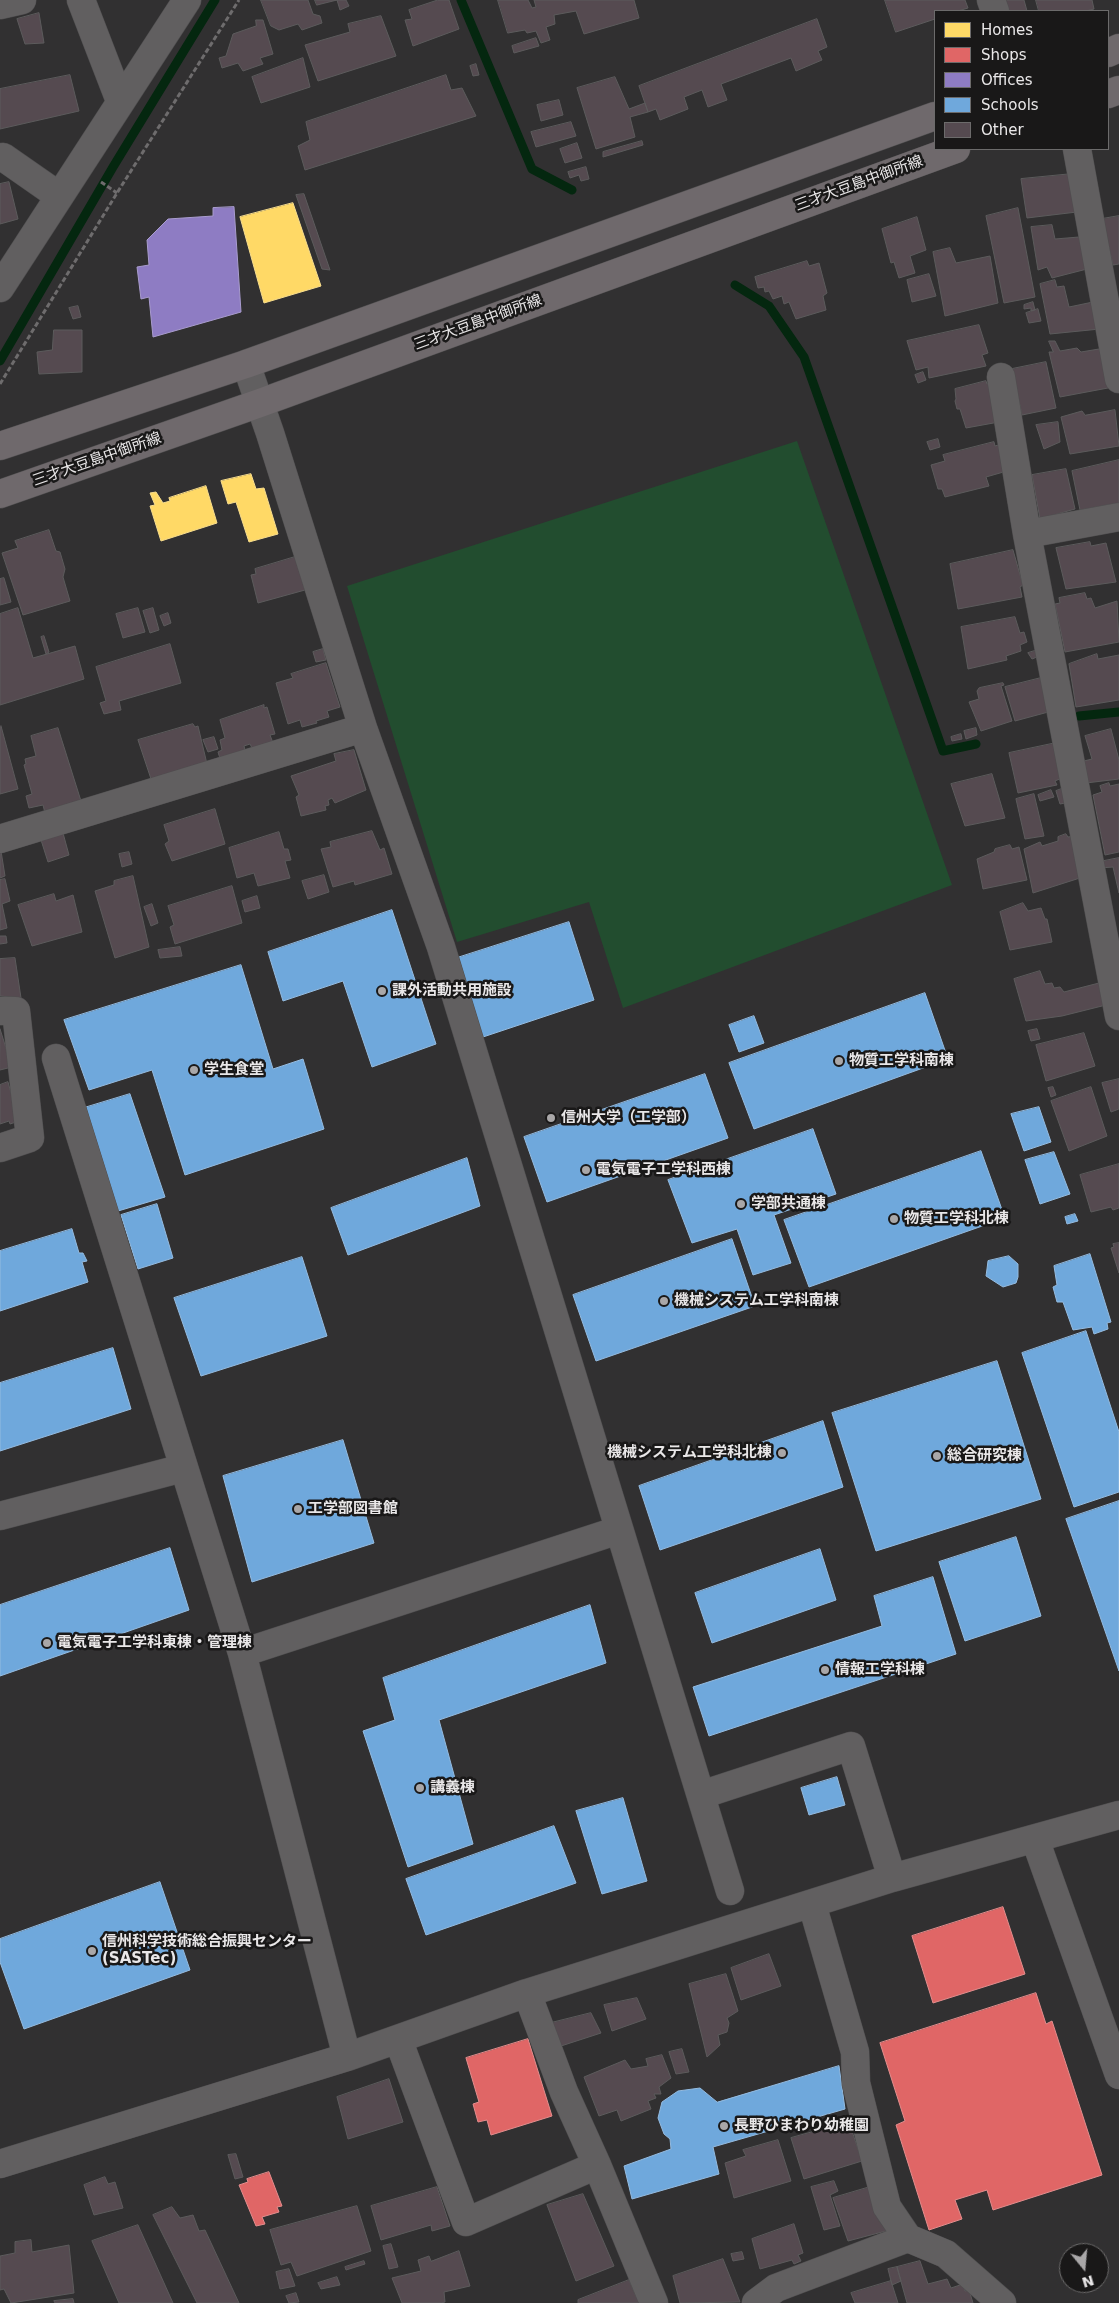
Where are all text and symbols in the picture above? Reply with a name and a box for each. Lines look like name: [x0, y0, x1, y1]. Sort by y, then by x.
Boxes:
legend: [934, 10, 1109, 150]
text: Homes: [981, 21, 1033, 39]
text: Shops: [981, 46, 1027, 64]
text: Offices: [981, 71, 1033, 89]
text: Schools: [981, 96, 1039, 114]
text: Other: [981, 121, 1024, 139]
street label: 三才大豆島中御所線: [792, 152, 926, 216]
street label: 三才大豆島中御所線: [411, 291, 545, 355]
street label: 三才大豆島中御所線: [30, 430, 164, 490]
place label: 課外活動共用施設: [392, 982, 512, 1000]
marker: 課外活動共用施設: [376, 985, 388, 997]
place label: 物質工学科南棟: [849, 1052, 954, 1070]
marker: 物質工学科南棟: [833, 1055, 845, 1067]
place label: 学生食堂: [204, 1061, 264, 1079]
marker: 学生食堂: [188, 1064, 200, 1076]
place label: 信州大学（工学部）: [561, 1109, 696, 1127]
marker: 信州大学（工学部）: [545, 1112, 557, 1124]
place label: 電気電子工学科西棟: [596, 1161, 731, 1179]
marker: 電気電子工学科西棟: [580, 1164, 592, 1176]
place label: 学部共通棟: [751, 1195, 826, 1213]
marker: 学部共通棟: [735, 1198, 747, 1210]
place label: 物質工学科北棟: [904, 1210, 1009, 1228]
marker: 物質工学科北棟: [888, 1213, 900, 1225]
place label: 機械システム工学科南棟: [674, 1292, 839, 1310]
marker: 機械システム工学科南棟: [658, 1295, 670, 1307]
place label: 機械システム工学科北棟: [607, 1444, 772, 1462]
marker: 機械システム工学科北棟: [776, 1447, 788, 1459]
place label: 総合研究棟: [947, 1447, 1022, 1465]
marker: 総合研究棟: [931, 1450, 943, 1462]
place label: 工学部図書館: [308, 1500, 398, 1518]
marker: 工学部図書館: [292, 1503, 304, 1515]
place label: 電気電子工学科東棟・管理棟: [57, 1634, 252, 1652]
marker: 電気電子工学科東棟・管理棟: [41, 1637, 53, 1649]
place label: 情報工学科棟: [835, 1661, 925, 1679]
marker: 情報工学科棟: [819, 1664, 831, 1676]
place label: 講義棟: [430, 1779, 475, 1797]
marker: 講義棟: [414, 1782, 426, 1794]
place label: 信州科学技術総合振興センター (SASTec): [102, 1933, 312, 1968]
marker: 信州科学技術総合振興センター (SASTec): [86, 1945, 98, 1957]
place label: 長野ひまわり幼稚園: [734, 2117, 869, 2135]
marker: 長野ひまわり幼稚園: [718, 2120, 730, 2132]
north arrow: [1059, 2243, 1109, 2293]
text: N: [1080, 2272, 1096, 2291]

